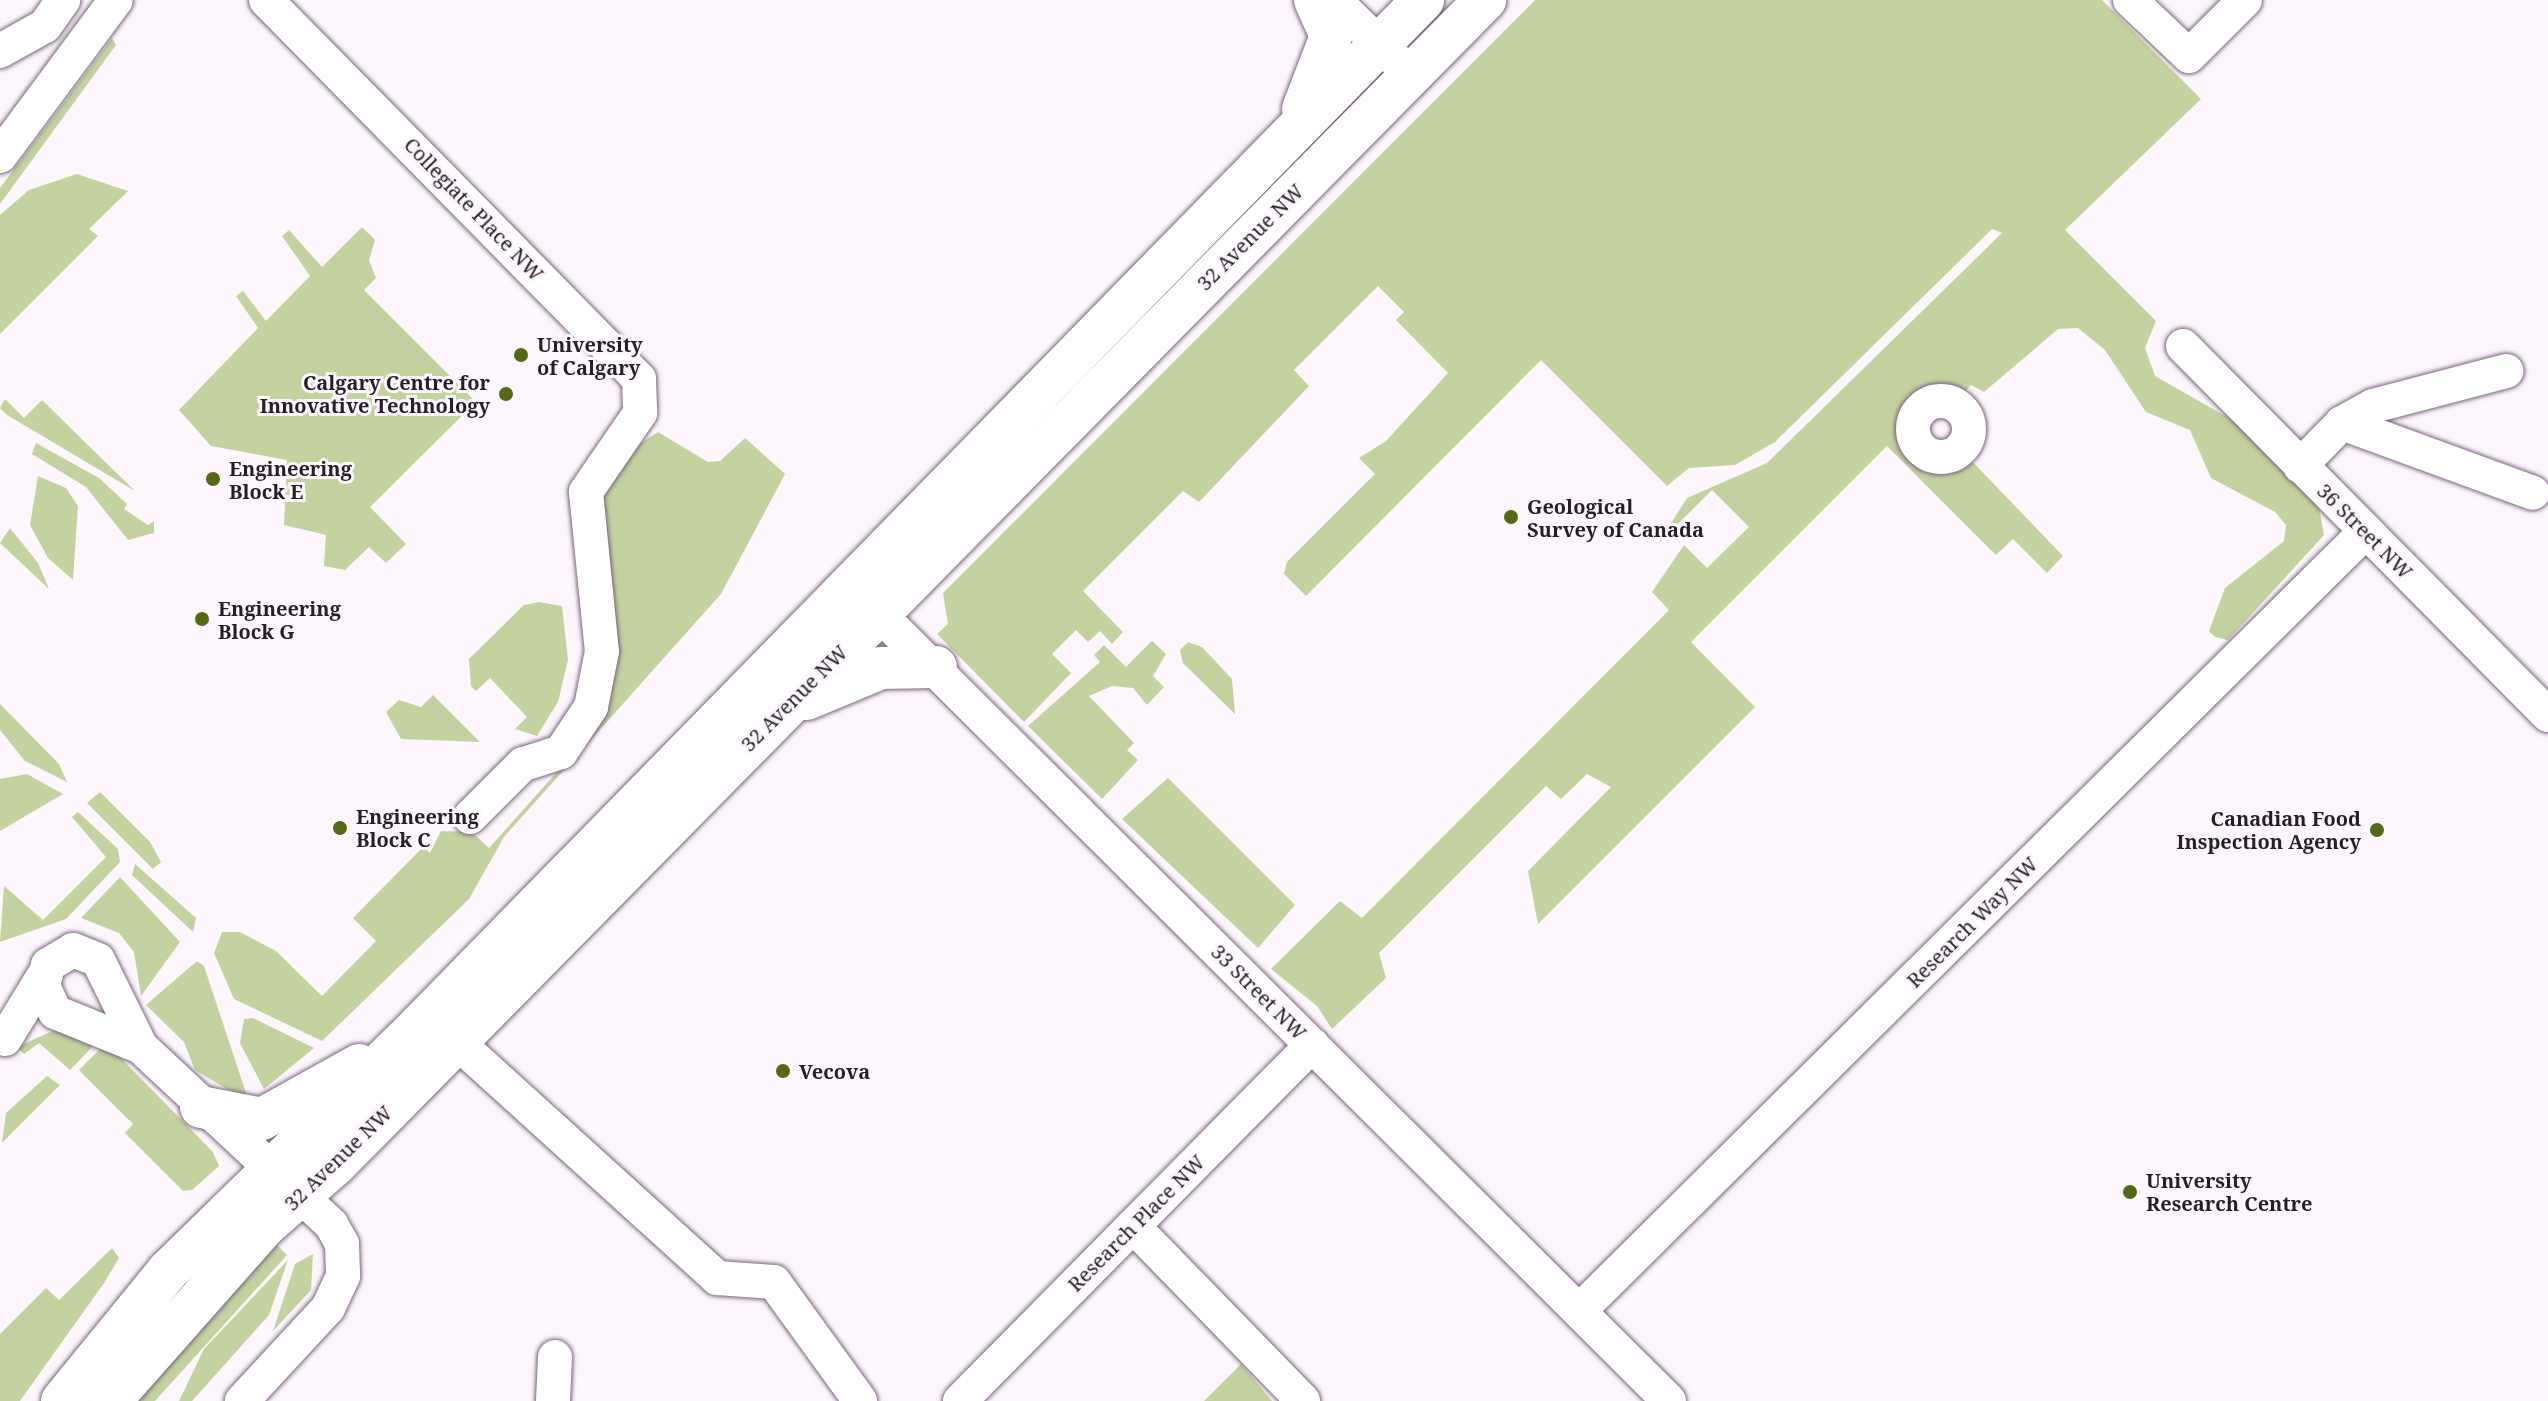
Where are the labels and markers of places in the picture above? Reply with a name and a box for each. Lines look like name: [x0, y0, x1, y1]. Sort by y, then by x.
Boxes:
place label: University of Calgary: [537, 332, 643, 379]
marker: University of Calgary: [512, 346, 530, 364]
place label: Calgary Centre for Innovative Technology: [260, 370, 490, 417]
marker: Calgary Centre for Innovative Technology: [497, 385, 515, 403]
place label: Engineering Block E: [229, 456, 352, 503]
marker: Engineering Block E: [204, 470, 222, 488]
place label: Geological Survey of Canada: [1527, 494, 1704, 541]
marker: Geological Survey of Canada: [1502, 508, 1520, 526]
place label: Engineering Block G: [218, 596, 341, 643]
marker: Engineering Block G: [193, 610, 211, 628]
place label: Engineering Block C: [356, 804, 479, 851]
place label: Canadian Food Inspection Agency: [2176, 806, 2361, 853]
marker: Engineering Block C: [331, 819, 349, 837]
marker: Canadian Food Inspection Agency: [2368, 821, 2386, 839]
place label: Vecova: [799, 1059, 870, 1083]
marker: Vecova: [774, 1062, 792, 1080]
place label: University Research Centre: [2146, 1168, 2312, 1215]
marker: University Research Centre: [2121, 1183, 2139, 1201]

